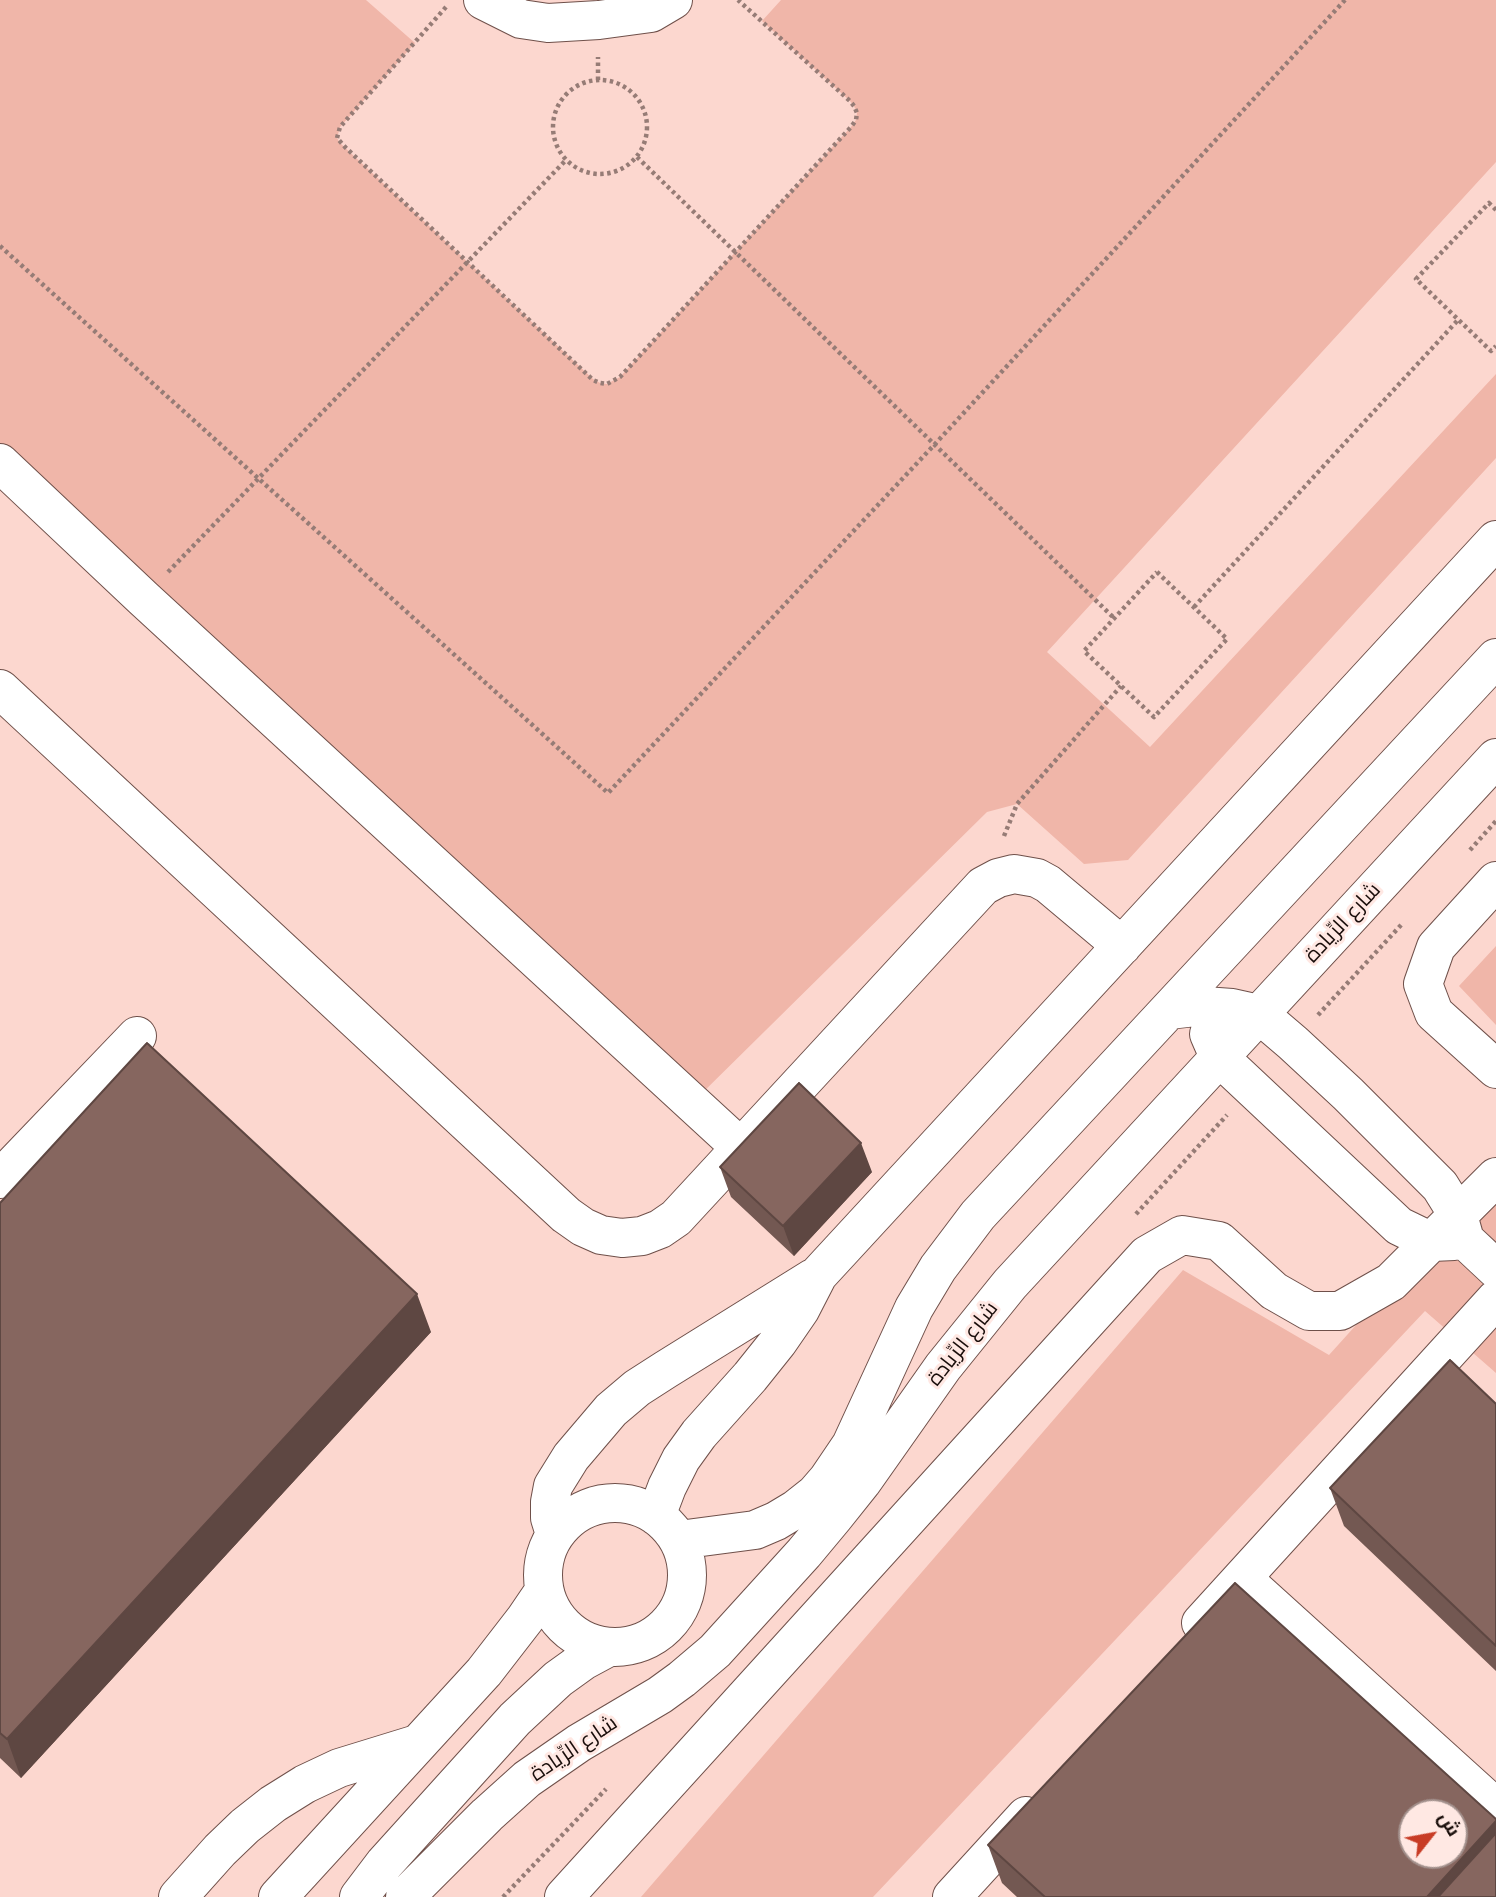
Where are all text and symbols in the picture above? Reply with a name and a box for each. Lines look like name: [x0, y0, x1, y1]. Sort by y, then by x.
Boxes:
street label: شارع الرِّيادة: [1300, 878, 1386, 968]
street label: شارع الرِّيادة: [922, 1297, 1004, 1391]
street label: شارع الرِّيادة: [526, 1711, 622, 1787]
north arrow: [1398, 1799, 1468, 1869]
text: ش: [1434, 1808, 1466, 1840]

